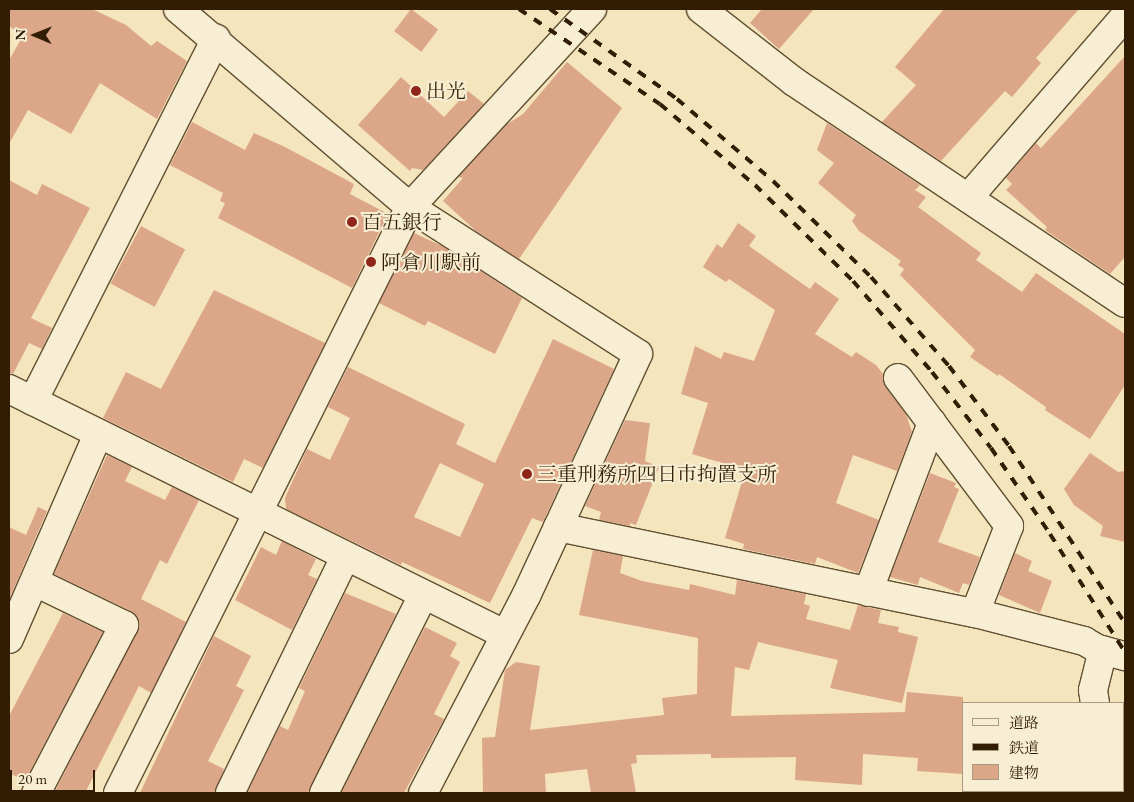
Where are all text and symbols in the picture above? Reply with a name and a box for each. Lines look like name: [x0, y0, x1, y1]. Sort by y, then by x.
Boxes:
north arrow: [10, 10, 60, 60]
text: N: [11, 29, 29, 41]
place label: 出光: [426, 79, 466, 103]
marker: 出光: [410, 85, 422, 97]
place label: 百五銀行: [362, 210, 442, 234]
marker: 百五銀行: [346, 216, 358, 228]
place label: 阿倉川駅前: [381, 250, 481, 274]
marker: 阿倉川駅前: [365, 256, 377, 268]
place label: 三重刑務所四日市拘置支所: [537, 462, 777, 486]
marker: 三重刑務所四日市拘置支所: [521, 468, 533, 480]
legend: [962, 702, 1124, 792]
text: 道路: [1009, 713, 1039, 732]
text: 鉄道: [1009, 738, 1039, 757]
scale bar: [12, 760, 98, 792]
text: 建物: [1009, 763, 1039, 782]
text: 20 m: [18, 769, 47, 788]

